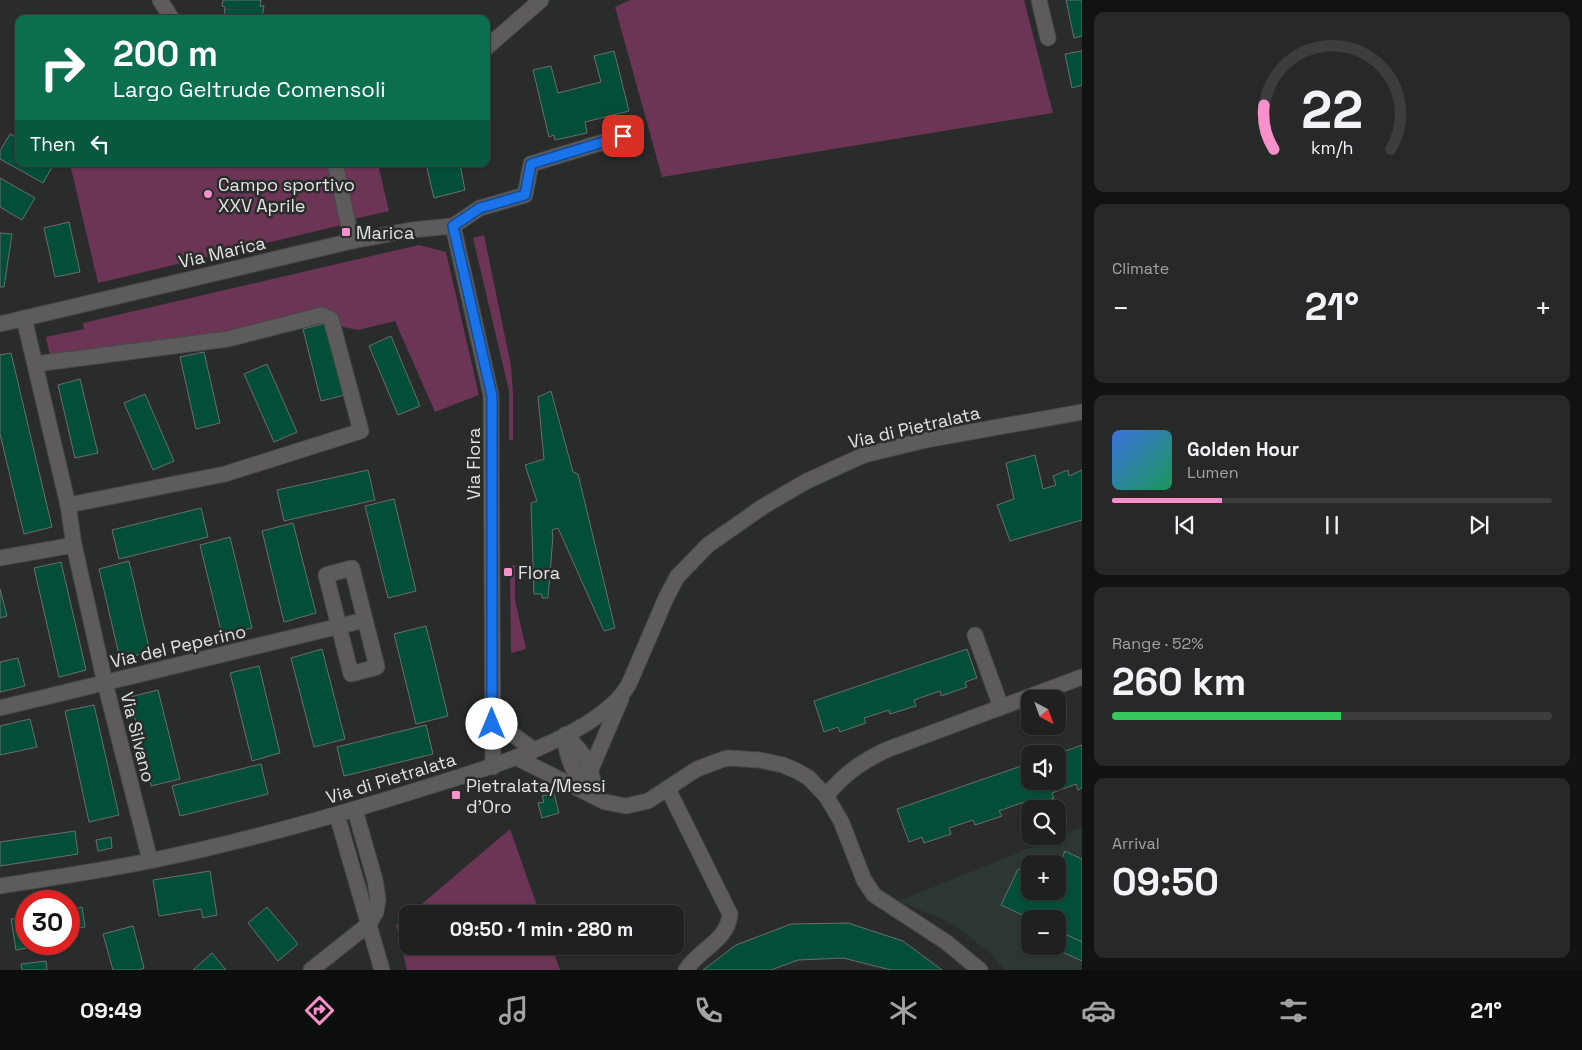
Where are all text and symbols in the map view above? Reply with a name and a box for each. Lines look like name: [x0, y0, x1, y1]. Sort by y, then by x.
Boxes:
text: 200 m: [113, 32, 218, 76]
icon: right: [30, 35, 95, 100]
text: Largo Geltrude Comensoli: [113, 75, 386, 103]
text: 22: [1301, 77, 1363, 143]
pin: [602, 115, 644, 157]
icon: arrive: [609, 122, 637, 150]
icon: left: [86, 130, 114, 158]
text: Then: [30, 132, 76, 157]
text: km/h: [1311, 136, 1353, 159]
place label: Campo sportivo XXV Aprile: [218, 173, 355, 217]
marker: Campo sportivo XXV Aprile: [202, 188, 214, 200]
place label: Marica: [356, 221, 414, 244]
marker: Marica: [340, 226, 352, 238]
street label: Via Marica: [176, 231, 268, 273]
text: Climate: [1112, 258, 1169, 279]
text: 21°: [1305, 283, 1359, 331]
text: −: [1112, 290, 1129, 326]
text: +: [1535, 290, 1552, 326]
street label: Via di Pietralata: [846, 401, 982, 453]
street label: Via Flora: [462, 428, 485, 500]
text: Golden Hour: [1187, 437, 1299, 462]
text: Lumen: [1187, 462, 1239, 483]
icon: previous: [1171, 511, 1199, 539]
icon: pause: [1318, 511, 1346, 539]
icon: next: [1465, 511, 1493, 539]
place label: Flora: [518, 561, 560, 584]
marker: Flora: [502, 566, 514, 578]
street label: Via del Peperino: [108, 619, 248, 673]
text: Range · 52%: [1112, 633, 1204, 654]
text: 260 km: [1112, 658, 1246, 706]
street label: Via Silvano: [116, 689, 160, 785]
north arrow: [1021, 690, 1066, 735]
map controls: [1021, 690, 1066, 955]
position arrow: [465, 697, 517, 749]
button: sound: [1021, 745, 1066, 790]
street label: Via di Pietralata: [323, 747, 459, 809]
place label: Pietralata/Messi d'Oro: [466, 774, 606, 818]
marker: Pietralata/Messi d'Oro: [450, 789, 462, 801]
button: search: [1021, 800, 1066, 845]
text: Arrival: [1112, 833, 1160, 854]
button: +: [1021, 855, 1066, 900]
text: 09:50: [1112, 858, 1219, 906]
speed limit sign: 30: [15, 890, 80, 955]
button: −: [1021, 910, 1066, 955]
text: 09:50 · 1 min · 280 m: [450, 917, 633, 942]
icon: directions: [302, 993, 337, 1028]
icon: music: [496, 993, 531, 1028]
icon: phone: [691, 993, 726, 1028]
icon: climate: [886, 993, 921, 1028]
icon: car: [1081, 993, 1116, 1028]
icon: filters: [1276, 993, 1311, 1028]
text: 09:49: [80, 996, 142, 1024]
text: 21°: [1470, 996, 1502, 1024]

